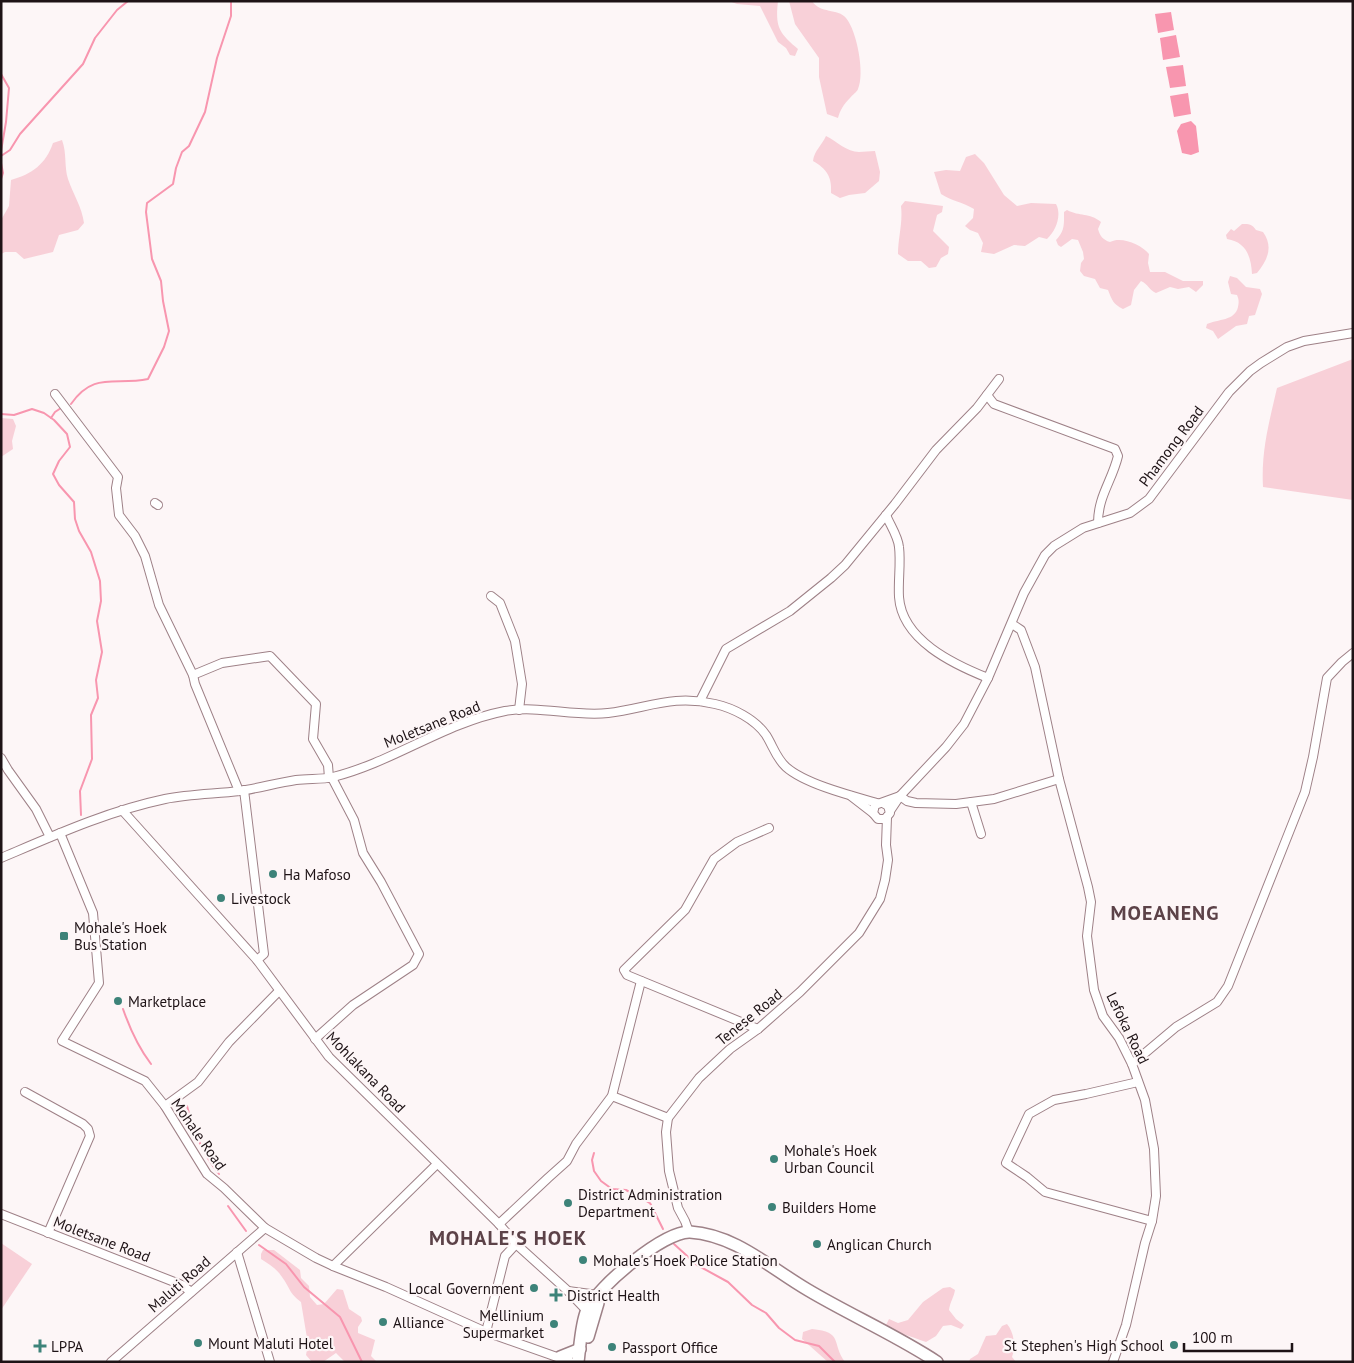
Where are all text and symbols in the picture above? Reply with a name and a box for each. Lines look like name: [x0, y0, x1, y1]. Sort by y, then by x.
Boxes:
street label: Phamong Road: [1134, 402, 1208, 490]
street label: Moletsane Road: [381, 696, 483, 752]
place label: Ha Mafoso: [283, 865, 351, 884]
marker: Ha Mafoso: [267, 868, 279, 880]
place label: Livestock: [231, 889, 292, 908]
marker: Livestock: [215, 892, 227, 904]
district label: MOEANENG: [1111, 900, 1219, 926]
place label: Mohale's Hoek Bus Station: [74, 918, 168, 954]
marker: Mohale's Hoek Bus Station: [58, 930, 70, 942]
street label: Tenese Road: [712, 985, 786, 1049]
street label: Lefoka Road: [1102, 989, 1154, 1067]
place label: Marketplace: [128, 992, 206, 1011]
marker: Marketplace: [112, 995, 124, 1007]
street label: Mohlakana Road: [322, 1027, 410, 1117]
street label: Mohale Road: [167, 1094, 231, 1174]
place label: Mohale's Hoek Urban Council: [784, 1141, 878, 1177]
marker: Mohale's Hoek Urban Council: [768, 1153, 780, 1165]
place label: District Administration Department: [578, 1185, 722, 1221]
marker: District Administration Department: [562, 1197, 574, 1209]
place label: Builders Home: [782, 1198, 876, 1217]
marker: Builders Home: [766, 1201, 778, 1213]
street label: Moletsane Road: [51, 1212, 153, 1266]
district label: MOHALE'S HOEK: [429, 1225, 587, 1251]
place label: Anglican Church: [827, 1235, 932, 1254]
marker: Anglican Church: [811, 1238, 823, 1250]
place label: Mohale's Hoek Police Station: [593, 1251, 778, 1270]
street label: Maluti Road: [144, 1252, 214, 1316]
marker: Mohale's Hoek Police Station: [577, 1254, 589, 1266]
place label: Local Government: [408, 1279, 524, 1298]
marker: Local Government: [528, 1282, 540, 1294]
place label: District Health: [567, 1286, 660, 1305]
marker: District Health: [549, 1288, 563, 1302]
place label: Mellinium Supermarket: [463, 1306, 544, 1342]
place label: Alliance: [393, 1313, 444, 1332]
marker: Alliance: [377, 1316, 389, 1328]
marker: Mellinium Supermarket: [548, 1318, 560, 1330]
scale bar: [1184, 1320, 1292, 1352]
text: 100 m: [1192, 1328, 1233, 1347]
place label: Mount Maluti Hotel: [208, 1334, 334, 1353]
place label: St Stephen's High School: [1004, 1336, 1165, 1355]
place label: LPPA: [51, 1337, 84, 1356]
marker: Mount Maluti Hotel: [192, 1337, 204, 1349]
place label: Passport Office: [622, 1338, 718, 1357]
marker: LPPA: [33, 1339, 47, 1353]
marker: St Stephen's High School: [1168, 1339, 1180, 1351]
marker: Passport Office: [606, 1341, 618, 1353]

